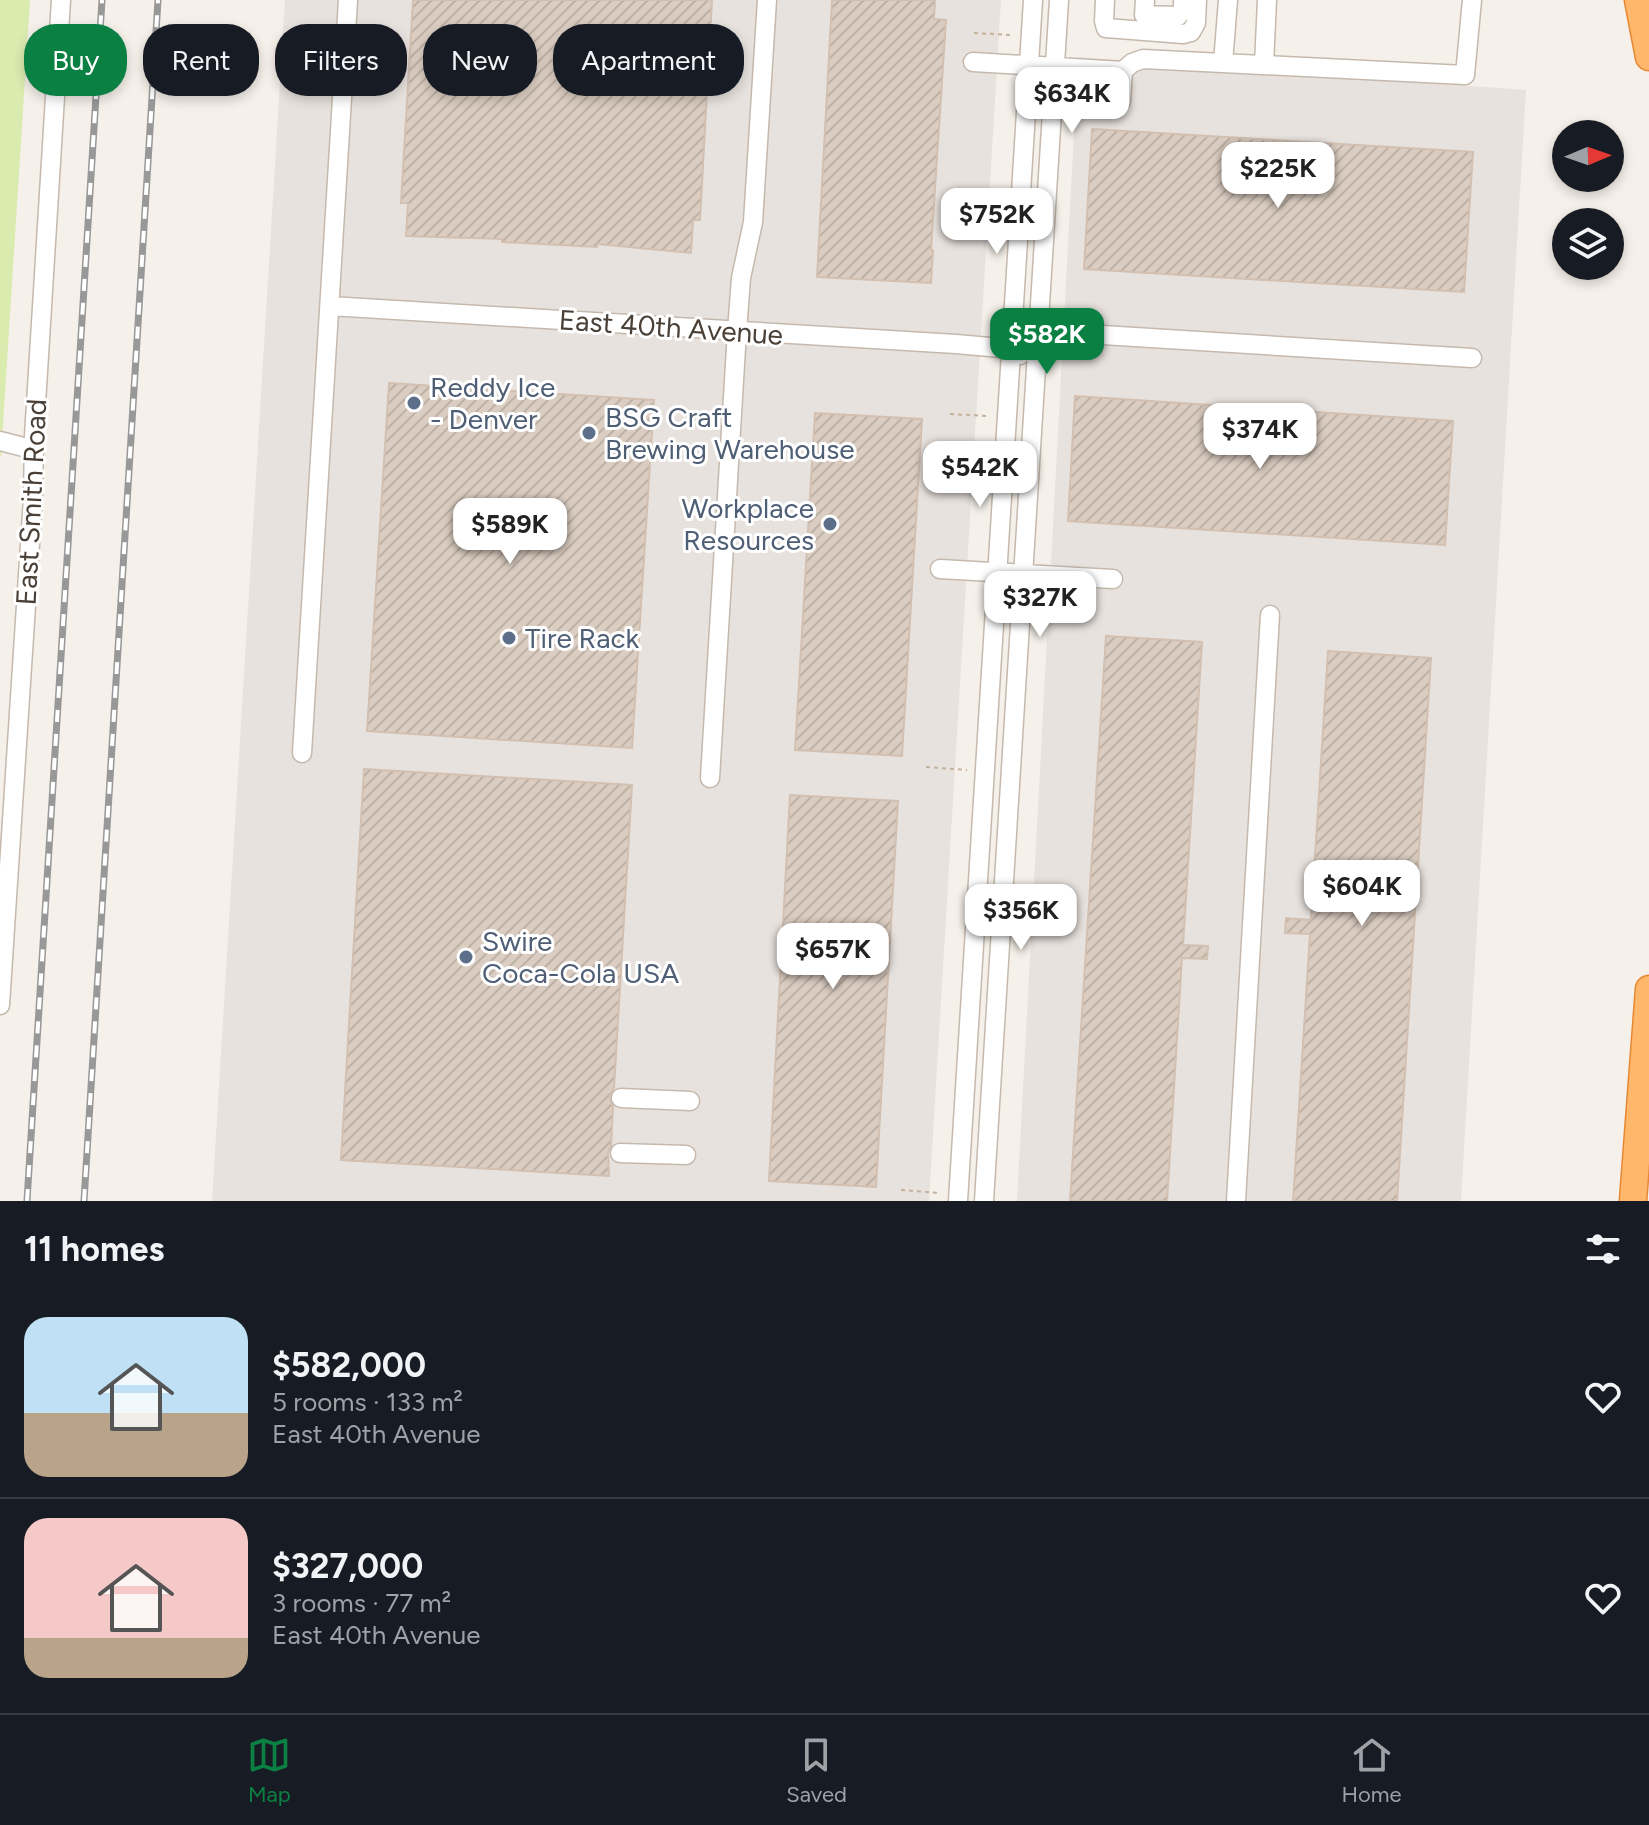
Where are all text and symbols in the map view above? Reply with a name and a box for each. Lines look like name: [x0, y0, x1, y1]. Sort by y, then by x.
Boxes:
chip: Buy: [24, 24, 127, 96]
chip: Rent: [143, 24, 259, 96]
chip: Filters: [275, 24, 407, 96]
chip: New: [423, 24, 537, 96]
chip: Apartment: [553, 24, 744, 96]
pin: $634K: [1016, 67, 1128, 135]
text: $634K: [1033, 77, 1111, 109]
north arrow: [1552, 120, 1624, 192]
map controls: [1552, 120, 1624, 280]
pin: $225K: [1222, 142, 1334, 210]
text: $225K: [1240, 152, 1316, 184]
pin: $752K: [941, 188, 1053, 256]
text: $752K: [959, 198, 1035, 230]
button: layers: [1552, 208, 1624, 280]
street label: East 40th Avenue: [558, 302, 784, 352]
pin: $582K: [991, 308, 1103, 376]
text: $582K: [1008, 318, 1086, 350]
place label: Reddy Ice - Denver: [430, 370, 555, 436]
marker: Reddy Ice - Denver: [405, 394, 423, 412]
street label: East Smith Road: [9, 398, 53, 606]
place label: BSG Craft Brewing Warehouse: [605, 400, 855, 466]
pin: $374K: [1204, 403, 1316, 471]
text: $374K: [1221, 413, 1299, 445]
marker: BSG Craft Brewing Warehouse: [580, 424, 598, 442]
pin: $542K: [924, 441, 1036, 509]
text: $542K: [941, 451, 1019, 483]
place label: Workplace Resources: [682, 491, 814, 557]
pin: $589K: [454, 498, 566, 566]
text: $589K: [471, 508, 549, 540]
marker: Workplace Resources: [821, 515, 839, 533]
pin: $327K: [984, 571, 1096, 639]
text: $327K: [1002, 581, 1078, 613]
place label: Tire Rack: [525, 621, 640, 655]
marker: Tire Rack: [500, 629, 518, 647]
pin: $604K: [1306, 860, 1418, 928]
text: $604K: [1322, 870, 1402, 902]
pin: $356K: [965, 884, 1077, 952]
text: $356K: [983, 894, 1059, 926]
pin: $657K: [777, 923, 889, 991]
place label: Swire Coca-Cola USA: [482, 924, 679, 990]
text: $657K: [795, 933, 871, 965]
marker: Swire Coca-Cola USA: [457, 948, 475, 966]
icon: filters: [1581, 1227, 1625, 1271]
text: 11 homes: [24, 1229, 164, 1270]
text: $582,000: [272, 1345, 426, 1386]
icon: home: [88, 1349, 184, 1445]
icon: heart: [1581, 1375, 1625, 1419]
text: 5 rooms · 133 m²: [272, 1386, 463, 1418]
text: East 40th Avenue: [272, 1418, 481, 1450]
text: $327,000: [272, 1546, 423, 1587]
icon: home: [88, 1550, 184, 1646]
icon: heart: [1581, 1576, 1625, 1620]
text: 3 rooms · 77 m²: [272, 1587, 451, 1619]
text: East 40th Avenue: [272, 1619, 481, 1651]
tab: Map: [247, 1733, 291, 1808]
tab: Saved: [786, 1733, 847, 1808]
tab: Home: [1342, 1733, 1402, 1808]

